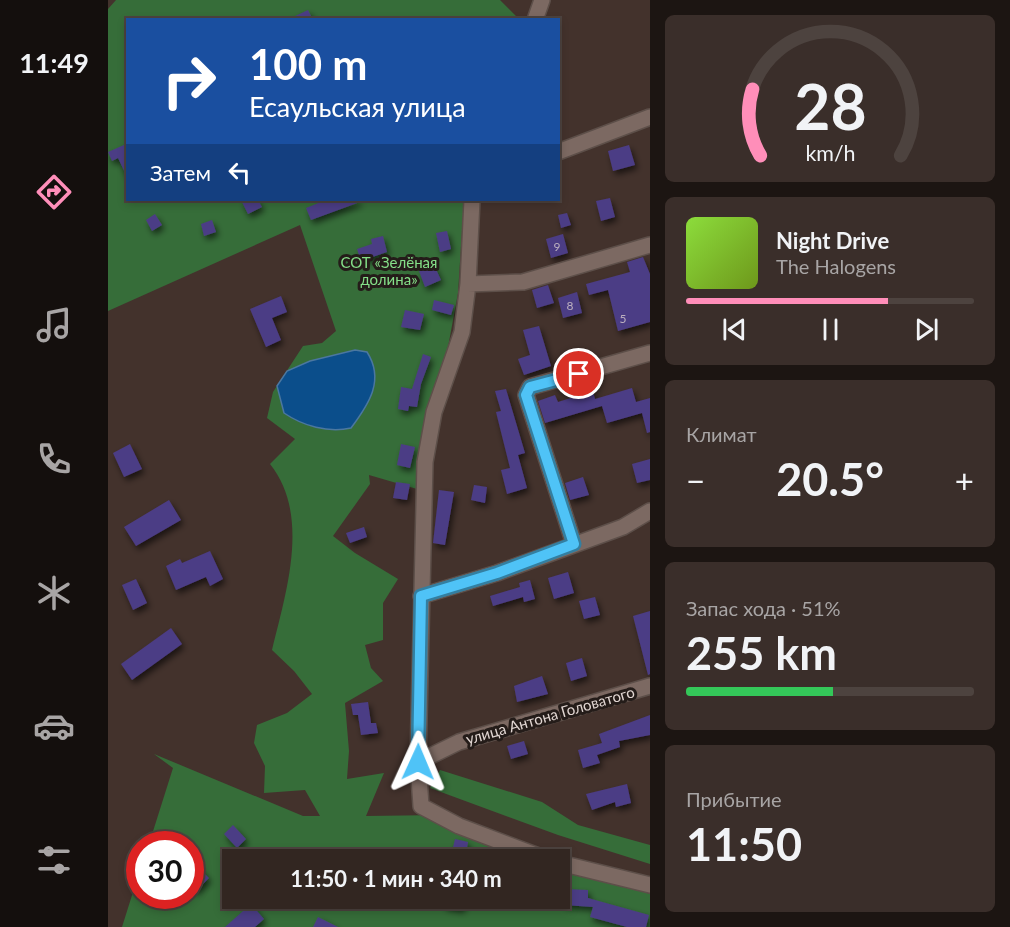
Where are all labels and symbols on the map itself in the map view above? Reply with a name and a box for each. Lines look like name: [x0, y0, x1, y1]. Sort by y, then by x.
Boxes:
house number: 9: [554, 239, 561, 254]
park label: СОТ «Зелёная долина»: [341, 253, 437, 288]
house number: 8: [567, 298, 574, 313]
house number: 5: [620, 311, 627, 326]
pin: [553, 348, 604, 399]
street label: улица Антона Головатого: [464, 682, 636, 748]
position arrow: [386, 730, 450, 794]
speed limit sign: 30: [126, 831, 204, 909]

